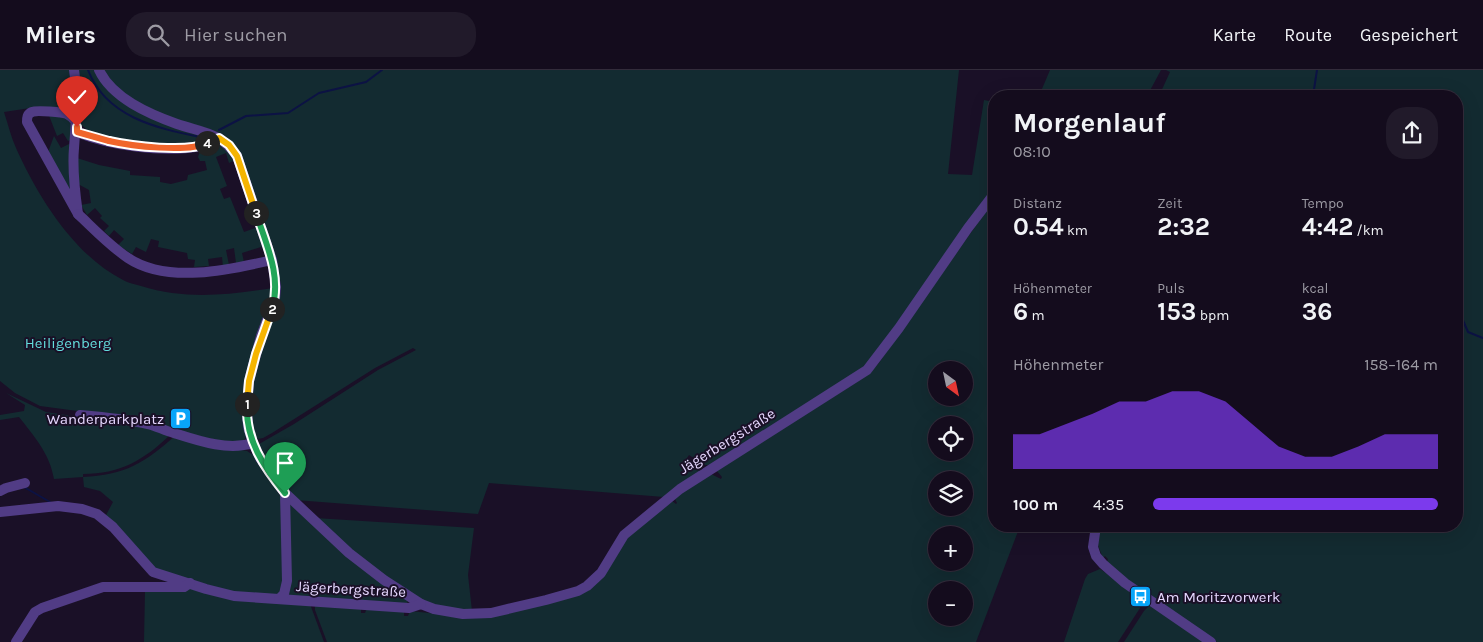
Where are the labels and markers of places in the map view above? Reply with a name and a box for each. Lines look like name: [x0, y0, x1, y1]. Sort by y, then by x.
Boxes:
pin: [56, 76, 98, 127]
pin: 4: [194, 130, 220, 156]
pin: 3: [244, 200, 268, 226]
pin: 2: [260, 296, 284, 322]
pin: 1: [234, 392, 260, 416]
parking icon: Wanderparkplatz: [168, 407, 192, 431]
place label: Wanderparkplatz: [47, 410, 164, 428]
pin: [264, 442, 306, 493]
bus stop icon: Am Moritzvorwerk: [1129, 585, 1153, 609]
place label: Am Moritzvorwerk: [1157, 588, 1280, 606]

